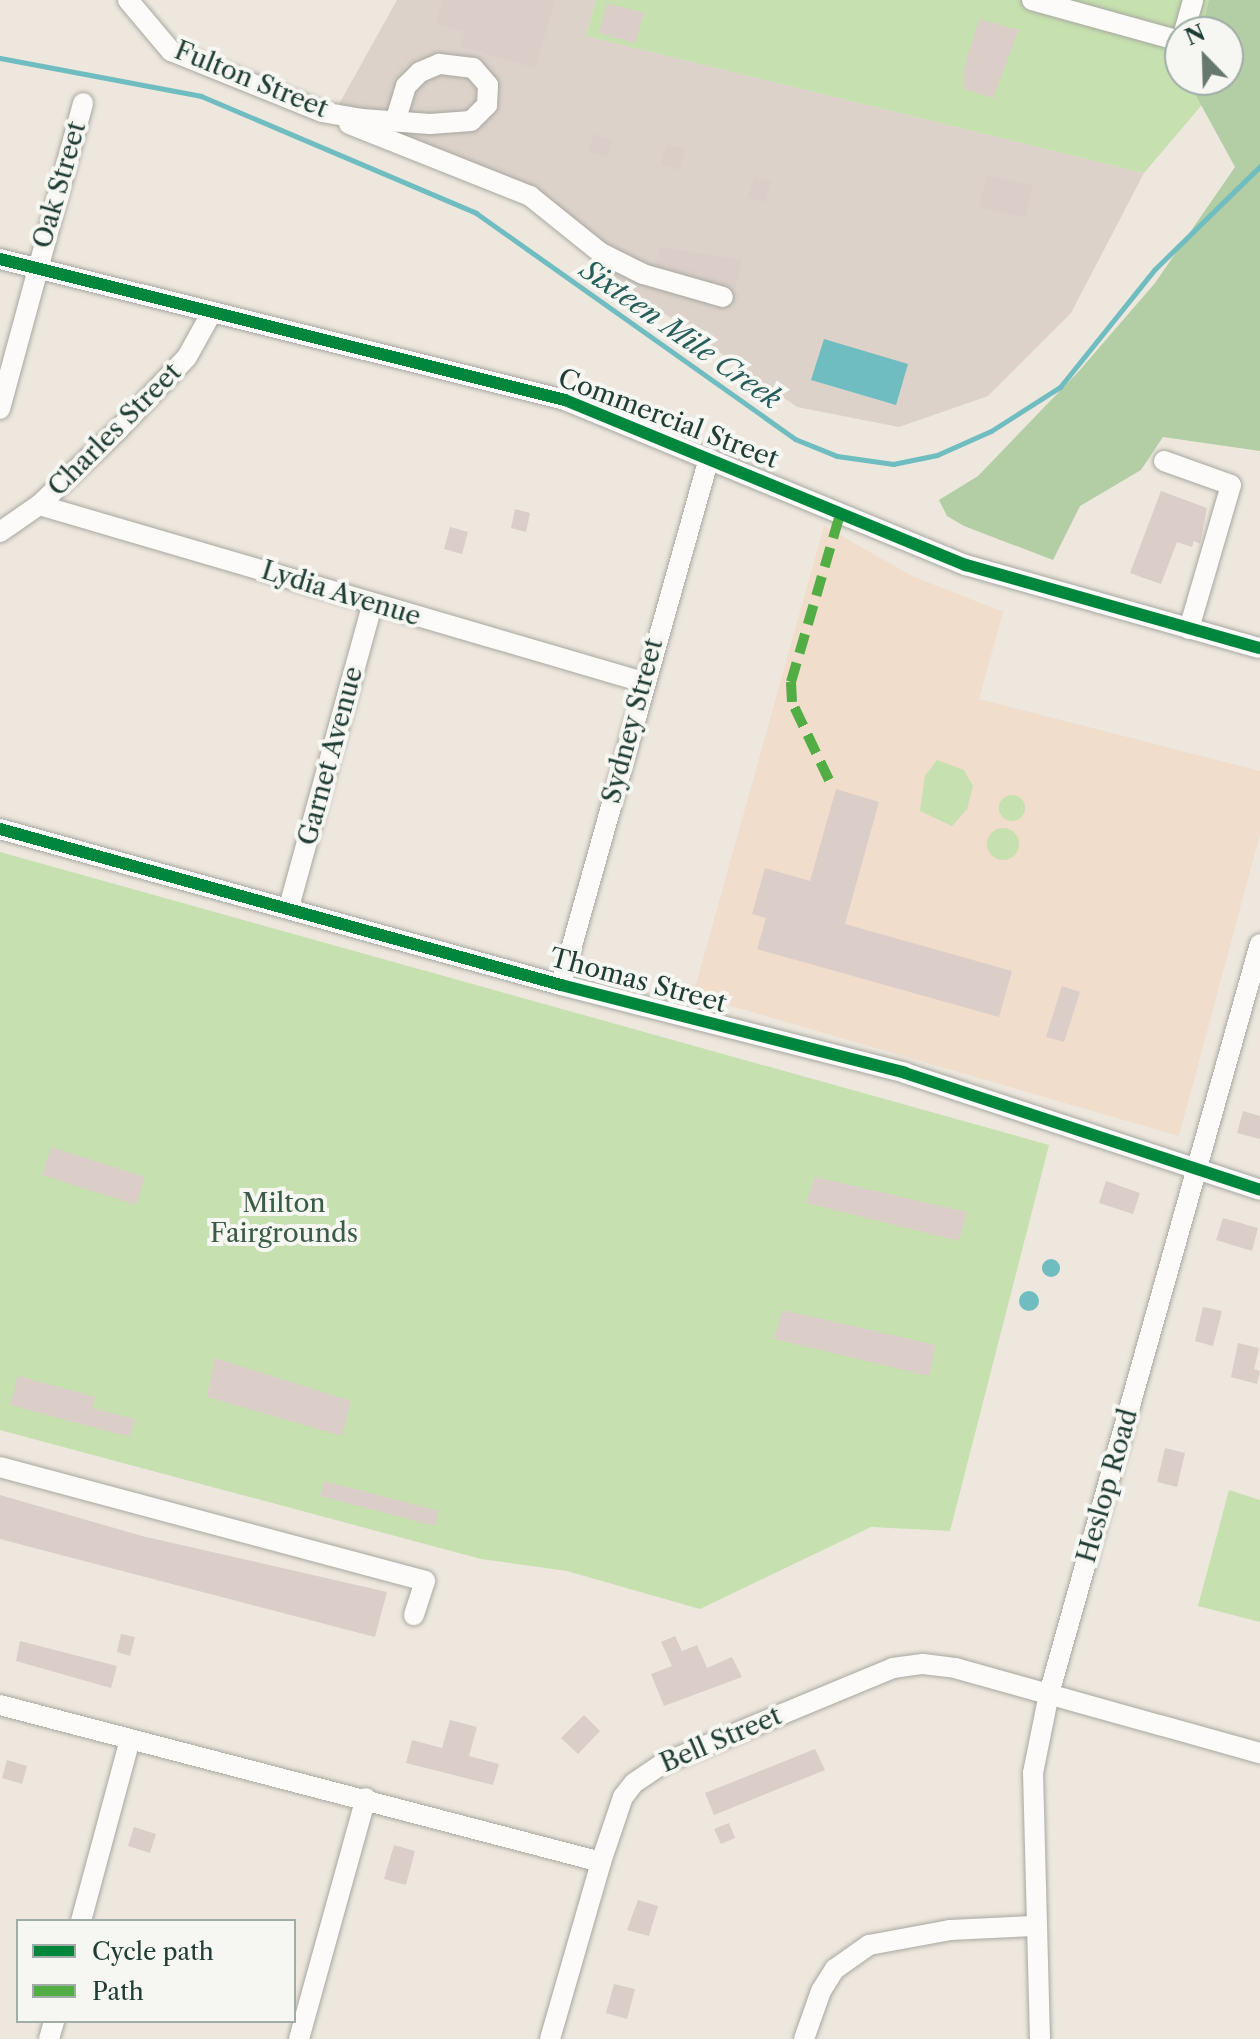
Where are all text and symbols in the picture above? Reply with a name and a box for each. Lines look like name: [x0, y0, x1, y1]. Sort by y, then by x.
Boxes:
north arrow: [1164, 16, 1244, 96]
text: N: [1181, 19, 1209, 51]
street label: Fulton Street: [170, 35, 332, 125]
street label: Oak Street: [27, 118, 93, 252]
water label: Sixteen Mile Creek: [574, 252, 788, 416]
street label: Charles Street: [42, 357, 188, 503]
street label: Commercial Street: [554, 363, 782, 475]
street label: Lydia Avenue: [257, 555, 425, 633]
street label: Sydney Street: [596, 635, 670, 807]
street label: Garnet Avenue: [292, 663, 370, 849]
street label: Thomas Street: [546, 942, 730, 1020]
park label: Milton Fairgrounds: [210, 1188, 358, 1250]
street label: Heslop Road: [1071, 1406, 1145, 1566]
street label: Bell Street: [656, 1700, 786, 1780]
legend: [16, 1919, 296, 2023]
text: Cycle path: [92, 1937, 214, 1966]
text: Path: [92, 1977, 144, 2006]

